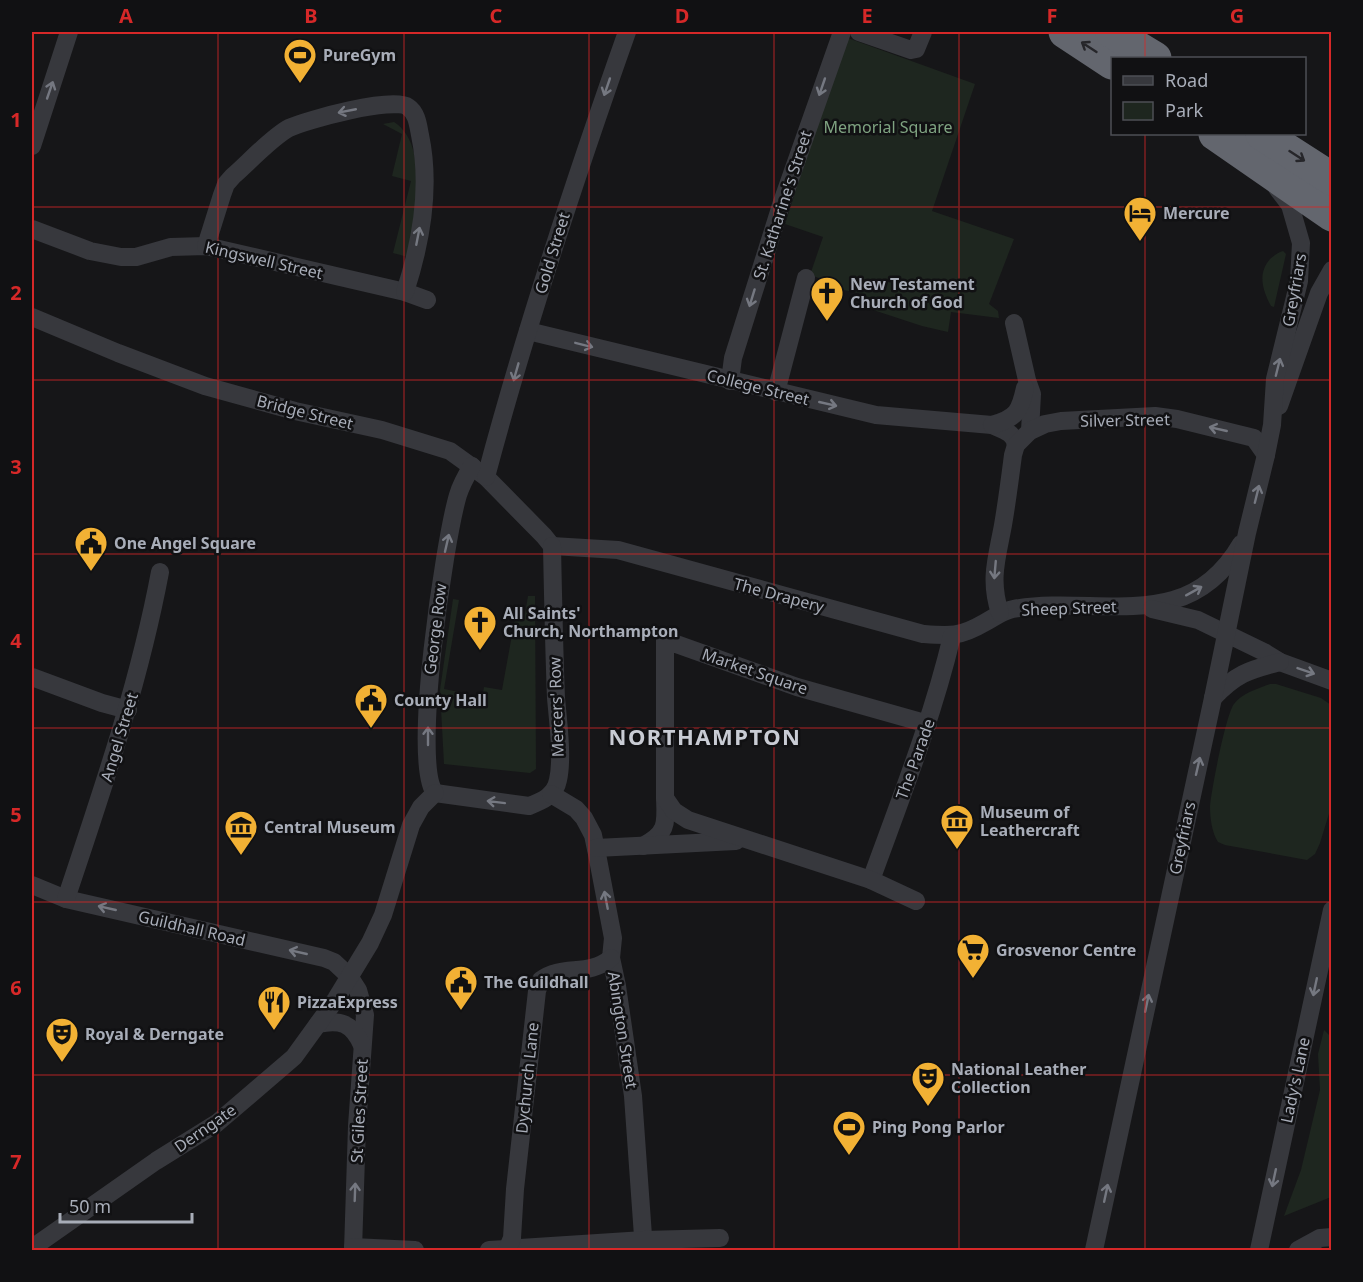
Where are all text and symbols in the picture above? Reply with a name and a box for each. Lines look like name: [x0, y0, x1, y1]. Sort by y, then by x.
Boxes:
text: A: [119, 2, 133, 29]
text: B: [304, 2, 318, 29]
text: C: [490, 2, 503, 29]
text: D: [675, 2, 689, 29]
text: E: [861, 2, 873, 29]
text: F: [1047, 2, 1057, 29]
text: G: [1230, 2, 1244, 29]
sports icon: PureGym: [282, 37, 318, 84]
one-way arrow: [1080, 41, 1097, 54]
place label: PureGym: [323, 44, 396, 66]
legend: [1111, 57, 1306, 135]
text: Road: [1165, 68, 1208, 92]
one-way arrow: [601, 77, 612, 96]
one-way arrow: [816, 77, 827, 95]
one-way arrow: [46, 81, 57, 100]
text: Park: [1165, 98, 1203, 122]
text: 1: [10, 106, 22, 133]
one-way arrow: [338, 106, 358, 117]
park label: Memorial Square: [824, 116, 952, 138]
street label: St. Katharine's Street: [747, 127, 817, 282]
one-way arrow: [1288, 150, 1305, 162]
hotel icon: Mercure: [1122, 195, 1158, 242]
place label: Mercure: [1163, 202, 1230, 224]
street label: Gold Street: [529, 209, 575, 296]
one-way arrow: [413, 226, 424, 246]
street label: Kingswell Street: [203, 236, 325, 284]
street label: Greyfriars: [1277, 252, 1311, 328]
place label: New Testament Church of God: [850, 273, 975, 313]
church icon: New Testament Church of God: [809, 275, 845, 322]
text: 2: [10, 279, 22, 306]
one-way arrow: [746, 288, 757, 307]
one-way arrow: [574, 340, 593, 351]
one-way arrow: [1273, 358, 1285, 377]
one-way arrow: [510, 362, 521, 381]
street label: College Street: [705, 364, 812, 410]
street label: Bridge Street: [254, 389, 356, 435]
one-way arrow: [817, 399, 837, 410]
street label: Silver Street: [1080, 408, 1170, 432]
one-way arrow: [1209, 423, 1228, 434]
text: 3: [10, 453, 22, 480]
one-way arrow: [1251, 485, 1263, 504]
public building icon: One Angel Square: [73, 525, 109, 572]
place label: One Angel Square: [114, 532, 256, 554]
one-way arrow: [442, 533, 453, 553]
one-way arrow: [989, 560, 1000, 580]
street label: The Drapery: [731, 572, 827, 618]
street label: George Row: [418, 582, 452, 676]
one-way arrow: [1184, 585, 1202, 596]
street label: Sheep Street: [1021, 595, 1117, 621]
place label: All Saints' Church, Northampton: [503, 602, 678, 642]
church icon: All Saints' Church, Northampton: [462, 604, 498, 651]
text: 4: [10, 627, 22, 654]
street label: Market Square: [699, 643, 811, 699]
street label: Mercers' Row: [543, 656, 569, 758]
one-way arrow: [1296, 667, 1315, 678]
public building icon: County Hall: [353, 682, 389, 729]
place label: County Hall: [394, 689, 487, 711]
street label: Angel Street: [95, 690, 143, 784]
street label: The Parade: [890, 715, 940, 803]
district label: NORTHAMPTON: [609, 721, 801, 751]
one-way arrow: [422, 727, 434, 747]
one-way arrow: [1193, 757, 1204, 776]
one-way arrow: [487, 796, 507, 807]
street label: Greyfriars: [1164, 799, 1200, 877]
text: 5: [10, 801, 22, 828]
place label: Museum of Leathercraft: [980, 801, 1080, 841]
museum icon: Museum of Leathercraft: [939, 803, 975, 850]
museum icon: Central Museum: [223, 809, 259, 856]
place label: Central Museum: [264, 816, 396, 838]
one-way arrow: [600, 891, 611, 911]
one-way arrow: [98, 902, 117, 914]
street label: Guildhall Road: [136, 905, 248, 951]
supermarket icon: Grosvenor Centre: [955, 932, 991, 979]
place label: Grosvenor Centre: [996, 939, 1136, 961]
one-way arrow: [288, 945, 307, 957]
public building icon: The Guildhall: [443, 964, 479, 1011]
street label: Abington Street: [603, 970, 643, 1090]
place label: The Guildhall: [484, 971, 589, 993]
text: 6: [10, 974, 22, 1001]
one-way arrow: [1309, 977, 1320, 997]
restaurant icon: PizzaExpress: [256, 984, 292, 1031]
place label: PizzaExpress: [297, 991, 398, 1013]
one-way arrow: [1142, 993, 1153, 1013]
theatre icon: Royal & Derngate: [44, 1016, 80, 1063]
street label: Dychurch Lane: [510, 1021, 544, 1135]
place label: Royal & Derngate: [85, 1023, 224, 1045]
street label: Lady's Lane: [1275, 1035, 1315, 1125]
street label: St Giles Street: [345, 1058, 373, 1164]
place label: National Leather Collection: [951, 1058, 1086, 1098]
theatre icon: National Leather Collection: [910, 1060, 946, 1107]
street label: Derngate: [170, 1099, 240, 1157]
sports icon: Ping Pong Parlor: [831, 1109, 867, 1156]
place label: Ping Pong Parlor: [872, 1116, 1005, 1138]
text: 7: [10, 1148, 22, 1175]
one-way arrow: [1268, 1168, 1279, 1187]
one-way arrow: [349, 1183, 360, 1203]
one-way arrow: [1101, 1184, 1112, 1204]
scale bar: [60, 1186, 192, 1224]
text: 50 m: [69, 1194, 111, 1218]

